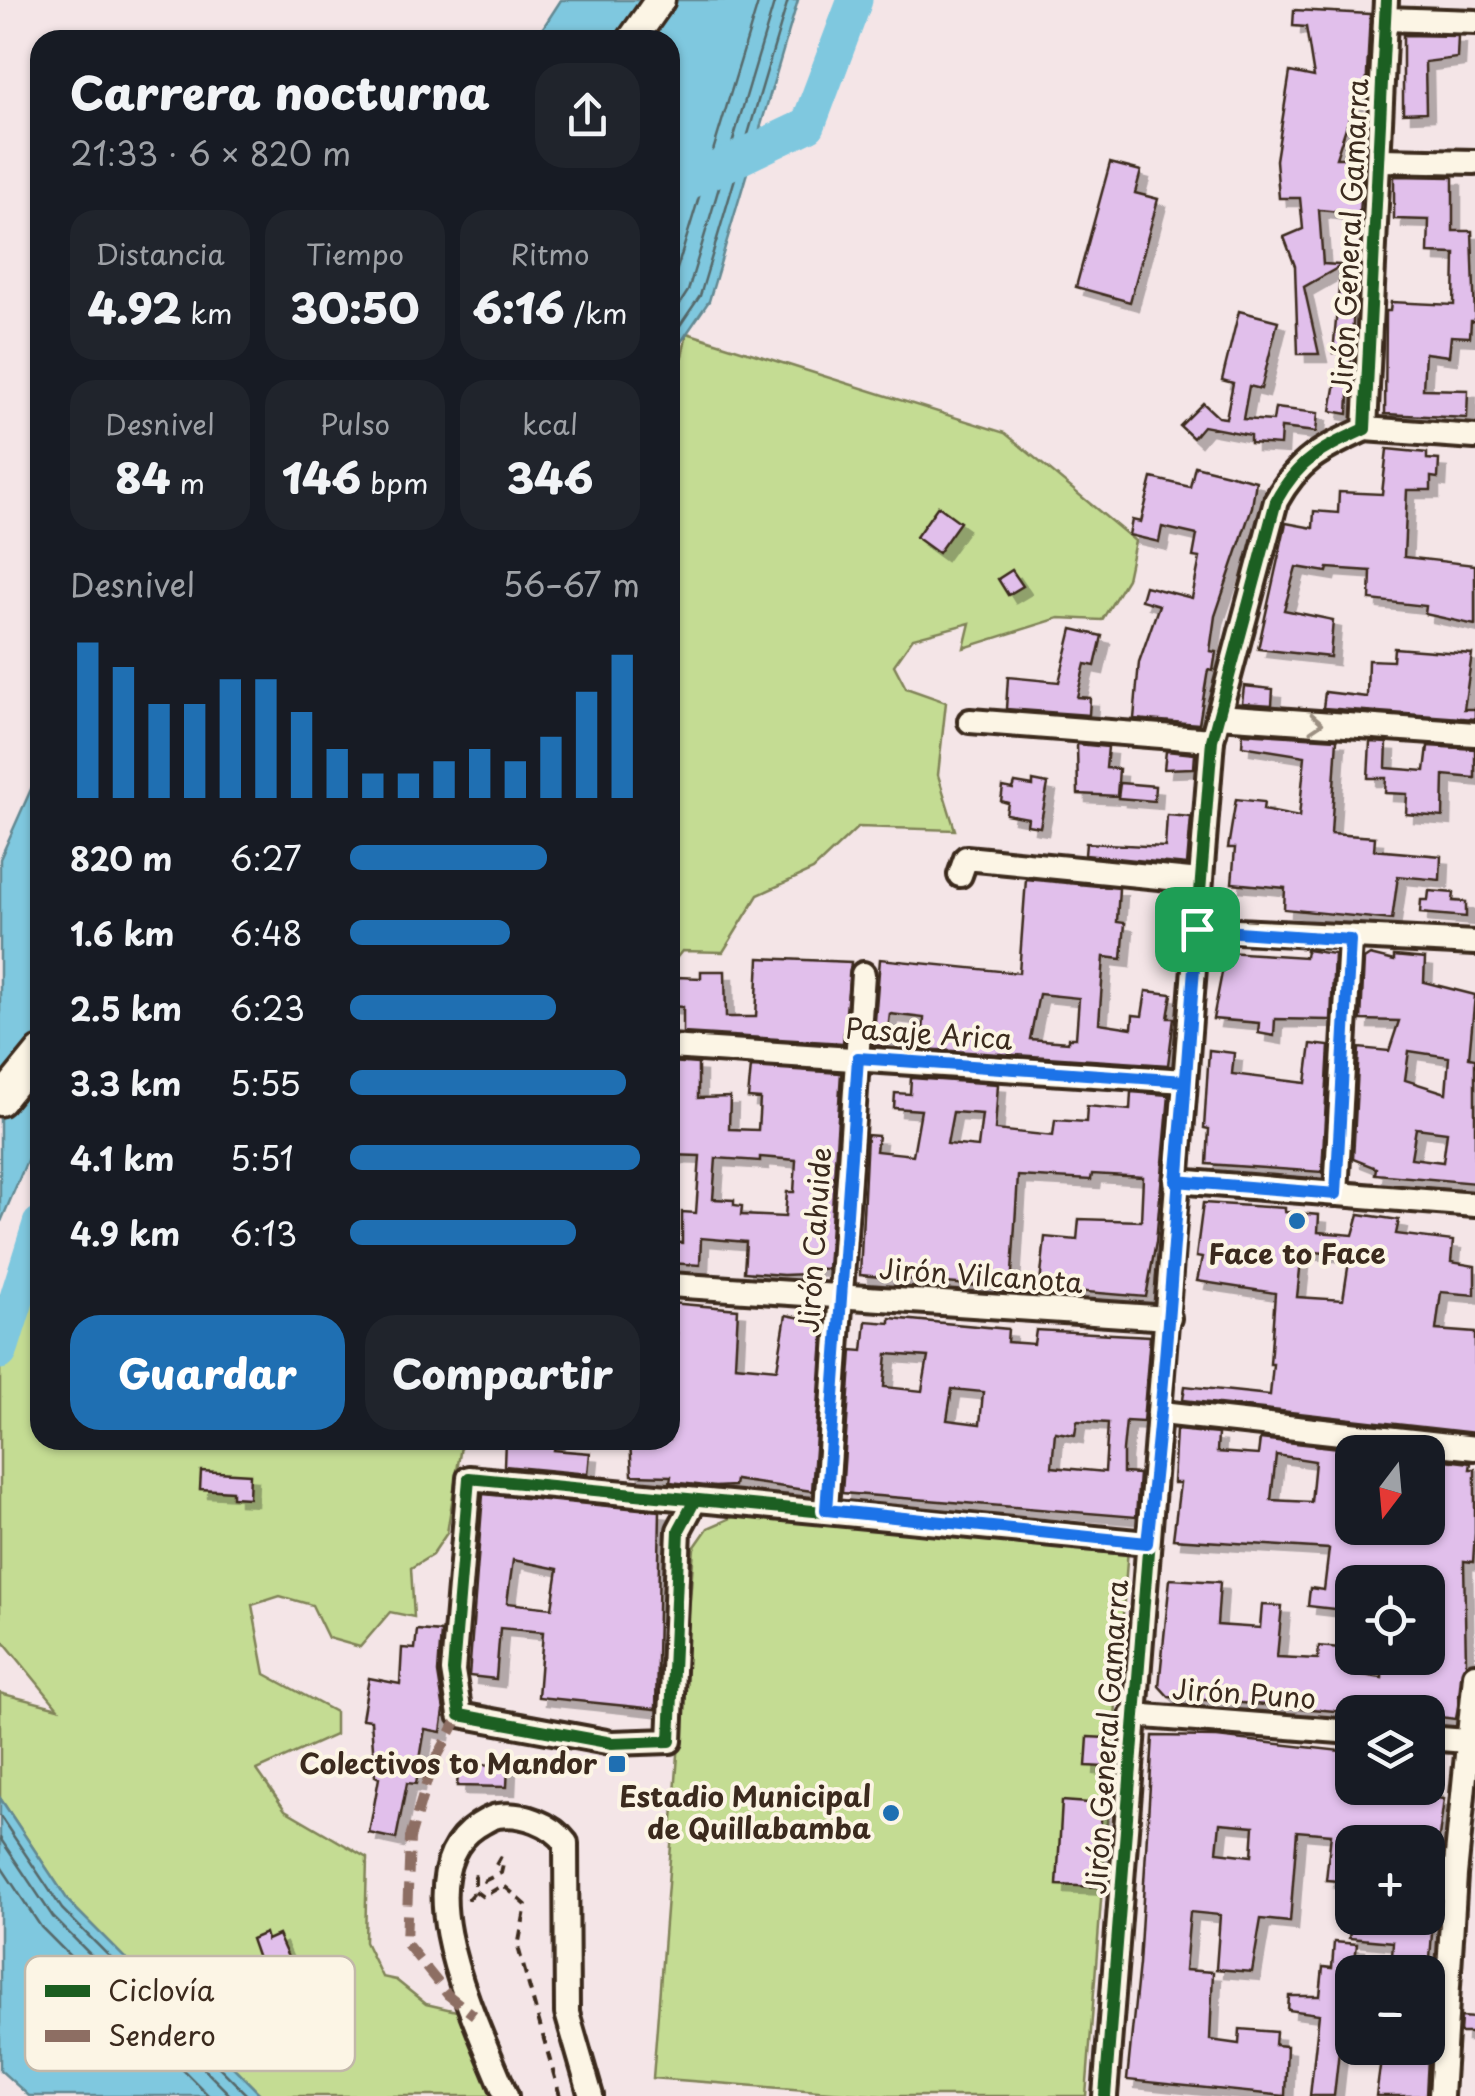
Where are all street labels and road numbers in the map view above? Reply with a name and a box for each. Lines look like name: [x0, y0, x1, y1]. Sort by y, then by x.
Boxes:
street label: Jirón General Gamarra: [1319, 77, 1378, 395]
street label: Pasaje Arica: [844, 1005, 1015, 1060]
street label: Jirón Cahuide: [786, 1146, 841, 1334]
street label: Jirón Vilcanota: [878, 1246, 1085, 1303]
street label: Jirón General Gamarra: [1073, 1578, 1138, 1896]
street label: Jirón Puno: [1171, 1666, 1317, 1719]

